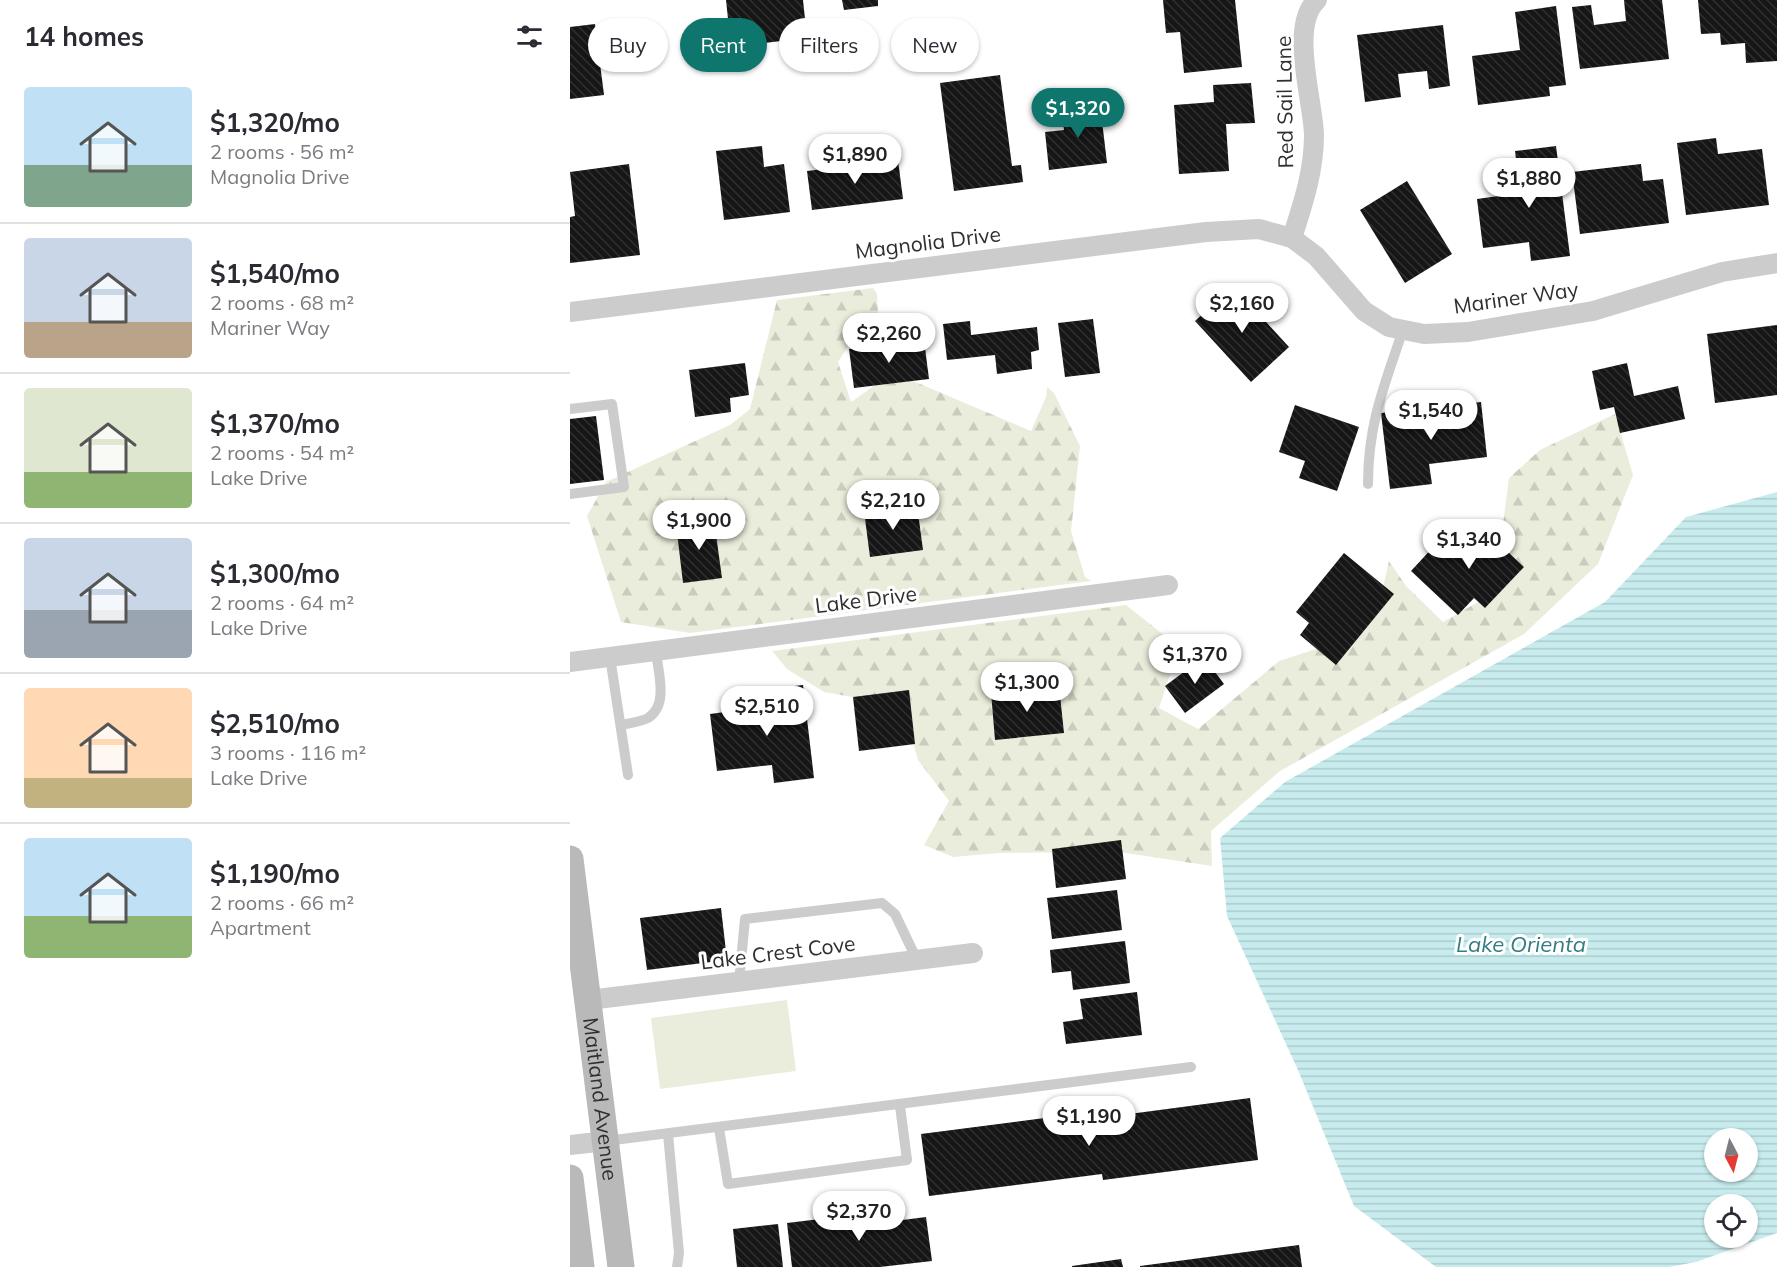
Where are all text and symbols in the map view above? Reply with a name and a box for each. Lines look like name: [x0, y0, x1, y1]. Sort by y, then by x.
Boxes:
chip: Buy: [588, 18, 668, 72]
chip: Rent: [680, 18, 767, 72]
chip: Filters: [779, 18, 879, 72]
chip: New: [891, 18, 979, 72]
text: 14 homes: [24, 20, 144, 53]
icon: filters: [513, 20, 546, 53]
street label: Red Sail Lane: [1270, 35, 1298, 169]
pin: $1,320: [1029, 88, 1127, 139]
text: $1,320: [1046, 95, 1110, 120]
text: $1,320/mo: [210, 106, 340, 139]
icon: home: [72, 111, 144, 183]
pin: $1,890: [806, 134, 904, 185]
text: 2 rooms · 56 m²: [210, 139, 354, 164]
text: $1,890: [823, 141, 887, 166]
pin: $1,880: [1480, 158, 1578, 209]
text: Magnolia Drive: [210, 164, 349, 189]
text: $1,880: [1497, 165, 1561, 190]
street label: Magnolia Drive: [854, 220, 1002, 264]
text: $1,540/mo: [210, 257, 340, 290]
icon: home: [72, 262, 144, 334]
street label: Mariner Way: [1452, 275, 1580, 319]
pin: $2,160: [1193, 283, 1291, 334]
text: 2 rooms · 68 m²: [210, 290, 354, 315]
text: $2,160: [1210, 290, 1274, 315]
pin: $2,260: [840, 313, 938, 364]
text: Mariner Way: [210, 315, 330, 340]
text: $2,260: [857, 320, 921, 345]
pin: $1,540: [1382, 390, 1480, 441]
text: $1,540: [1399, 397, 1463, 422]
text: $1,370/mo: [210, 407, 340, 440]
icon: home: [72, 412, 144, 484]
text: 2 rooms · 54 m²: [210, 440, 354, 465]
text: Lake Drive: [210, 465, 307, 490]
pin: $2,210: [844, 480, 942, 531]
text: $2,210: [861, 487, 925, 512]
pin: $1,900: [650, 500, 748, 551]
text: $1,900: [667, 507, 731, 532]
pin: $1,340: [1420, 519, 1518, 570]
text: $1,340: [1437, 526, 1501, 551]
text: $1,300/mo: [210, 557, 340, 590]
icon: home: [72, 562, 144, 634]
street label: Lake Drive: [814, 580, 918, 618]
text: 2 rooms · 64 m²: [210, 590, 354, 615]
text: Lake Drive: [210, 615, 307, 640]
pin: $1,370: [1146, 634, 1244, 685]
text: $1,370: [1163, 641, 1227, 666]
pin: $1,300: [978, 662, 1076, 713]
text: $1,300: [995, 669, 1059, 694]
pin: $2,510: [718, 686, 816, 737]
text: $2,510: [735, 693, 799, 718]
text: $2,510/mo: [210, 707, 340, 740]
icon: home: [72, 712, 144, 784]
text: 3 rooms · 116 m²: [210, 740, 366, 765]
text: Lake Drive: [210, 765, 307, 790]
text: $1,190/mo: [210, 857, 340, 890]
icon: home: [72, 862, 144, 934]
text: 2 rooms · 66 m²: [210, 890, 354, 915]
text: Apartment: [210, 915, 311, 940]
street label: Lake Crest Cove: [699, 930, 857, 974]
water label: Lake Orienta: [1456, 930, 1586, 958]
street label: Maitland Avenue: [578, 1016, 624, 1182]
pin: $1,190: [1040, 1096, 1138, 1147]
text: $1,190: [1057, 1103, 1121, 1128]
north arrow: [1704, 1128, 1758, 1182]
map controls: [1704, 1128, 1758, 1248]
pin: $2,370: [810, 1191, 908, 1242]
button: locate: [1704, 1194, 1758, 1248]
text: $2,370: [827, 1198, 891, 1223]

